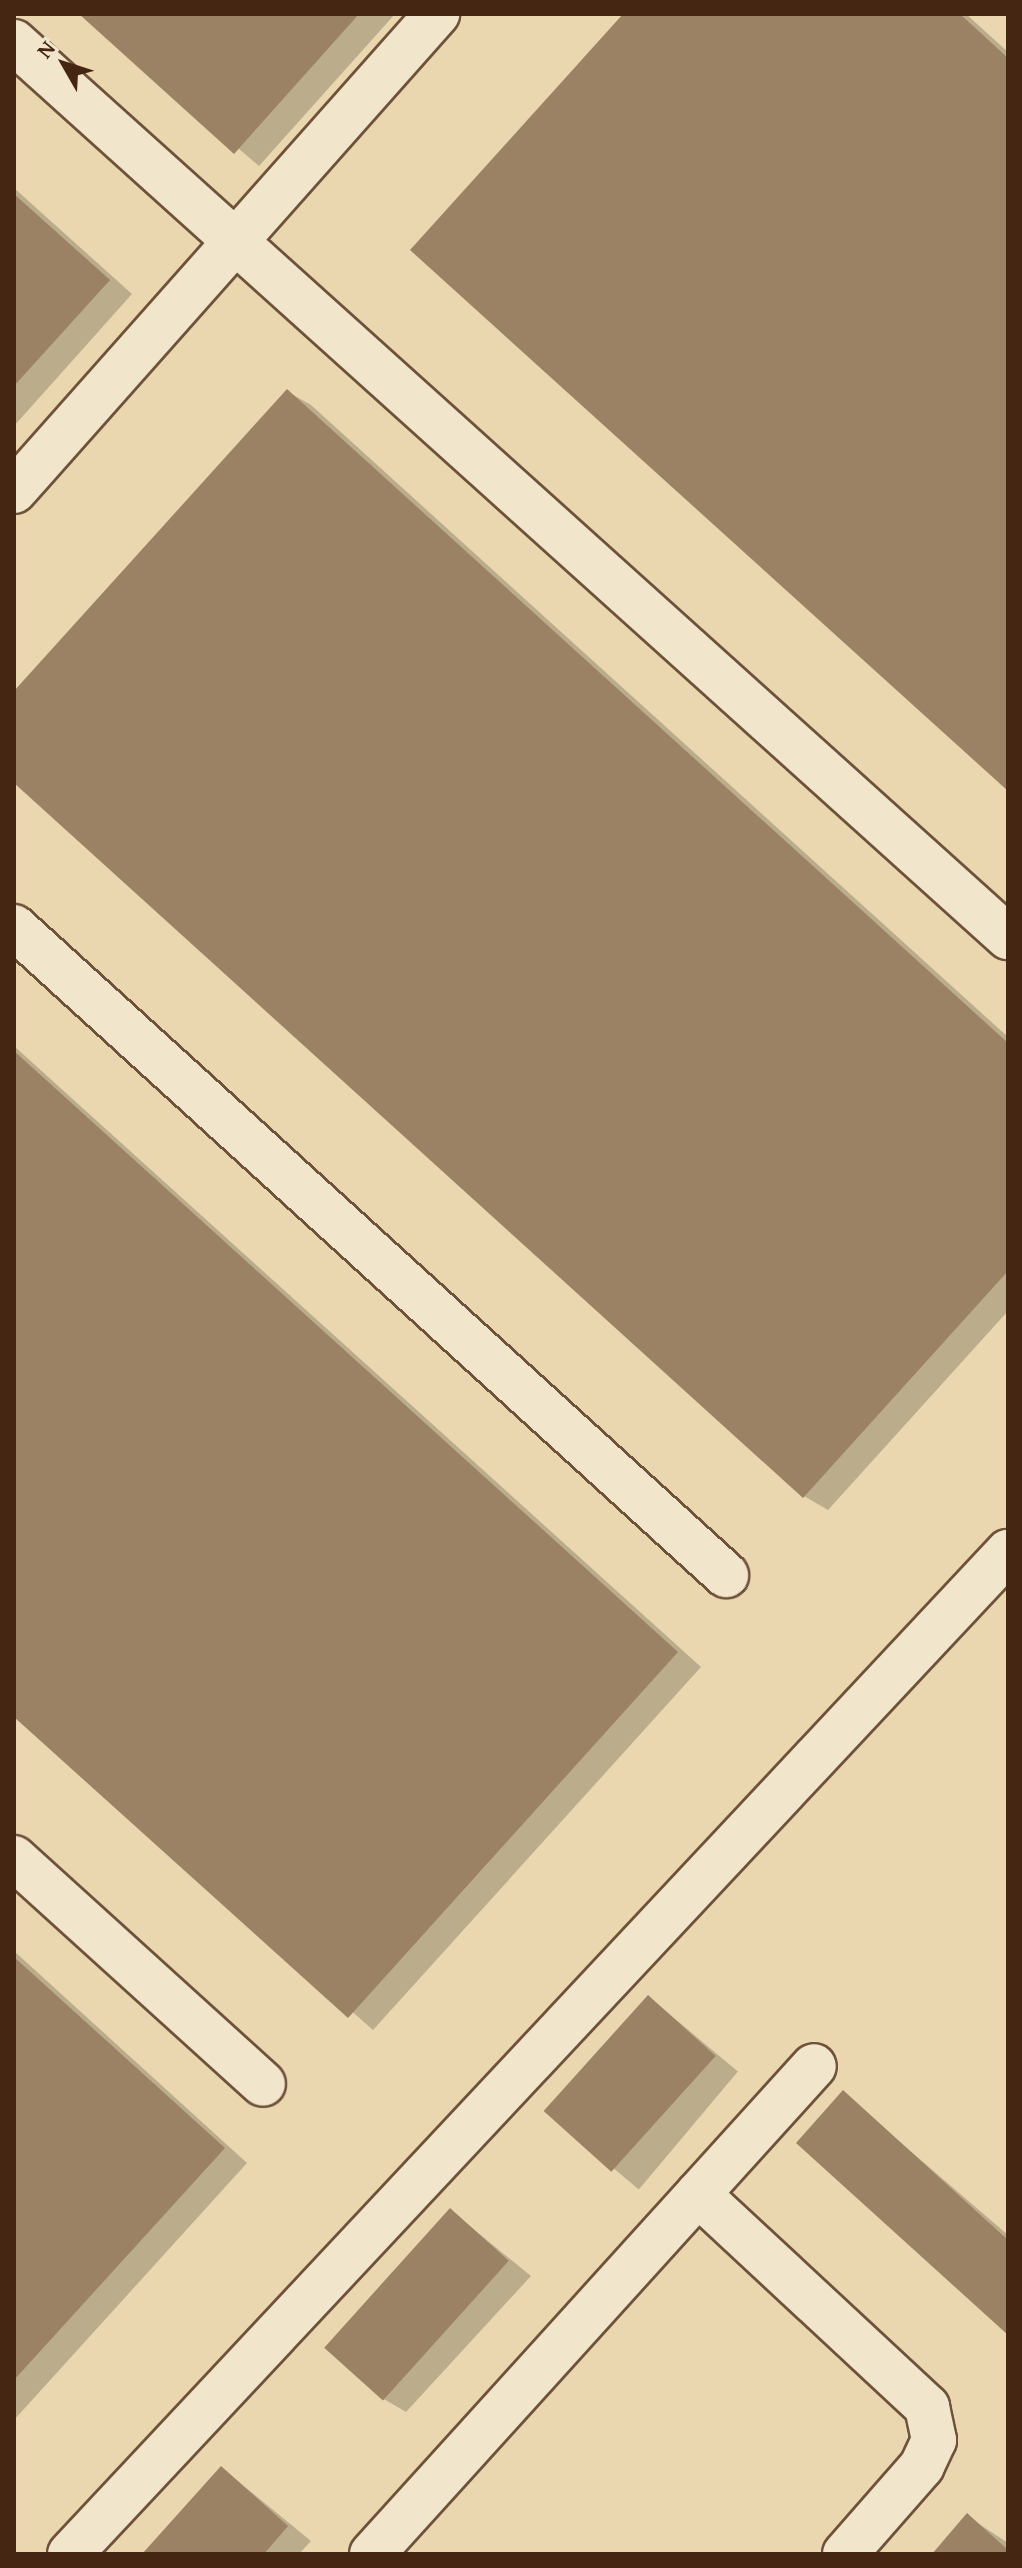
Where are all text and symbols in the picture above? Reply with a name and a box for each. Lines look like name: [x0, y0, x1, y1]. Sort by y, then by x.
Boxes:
north arrow: [24, 24, 104, 104]
text: N: [28, 33, 62, 65]

